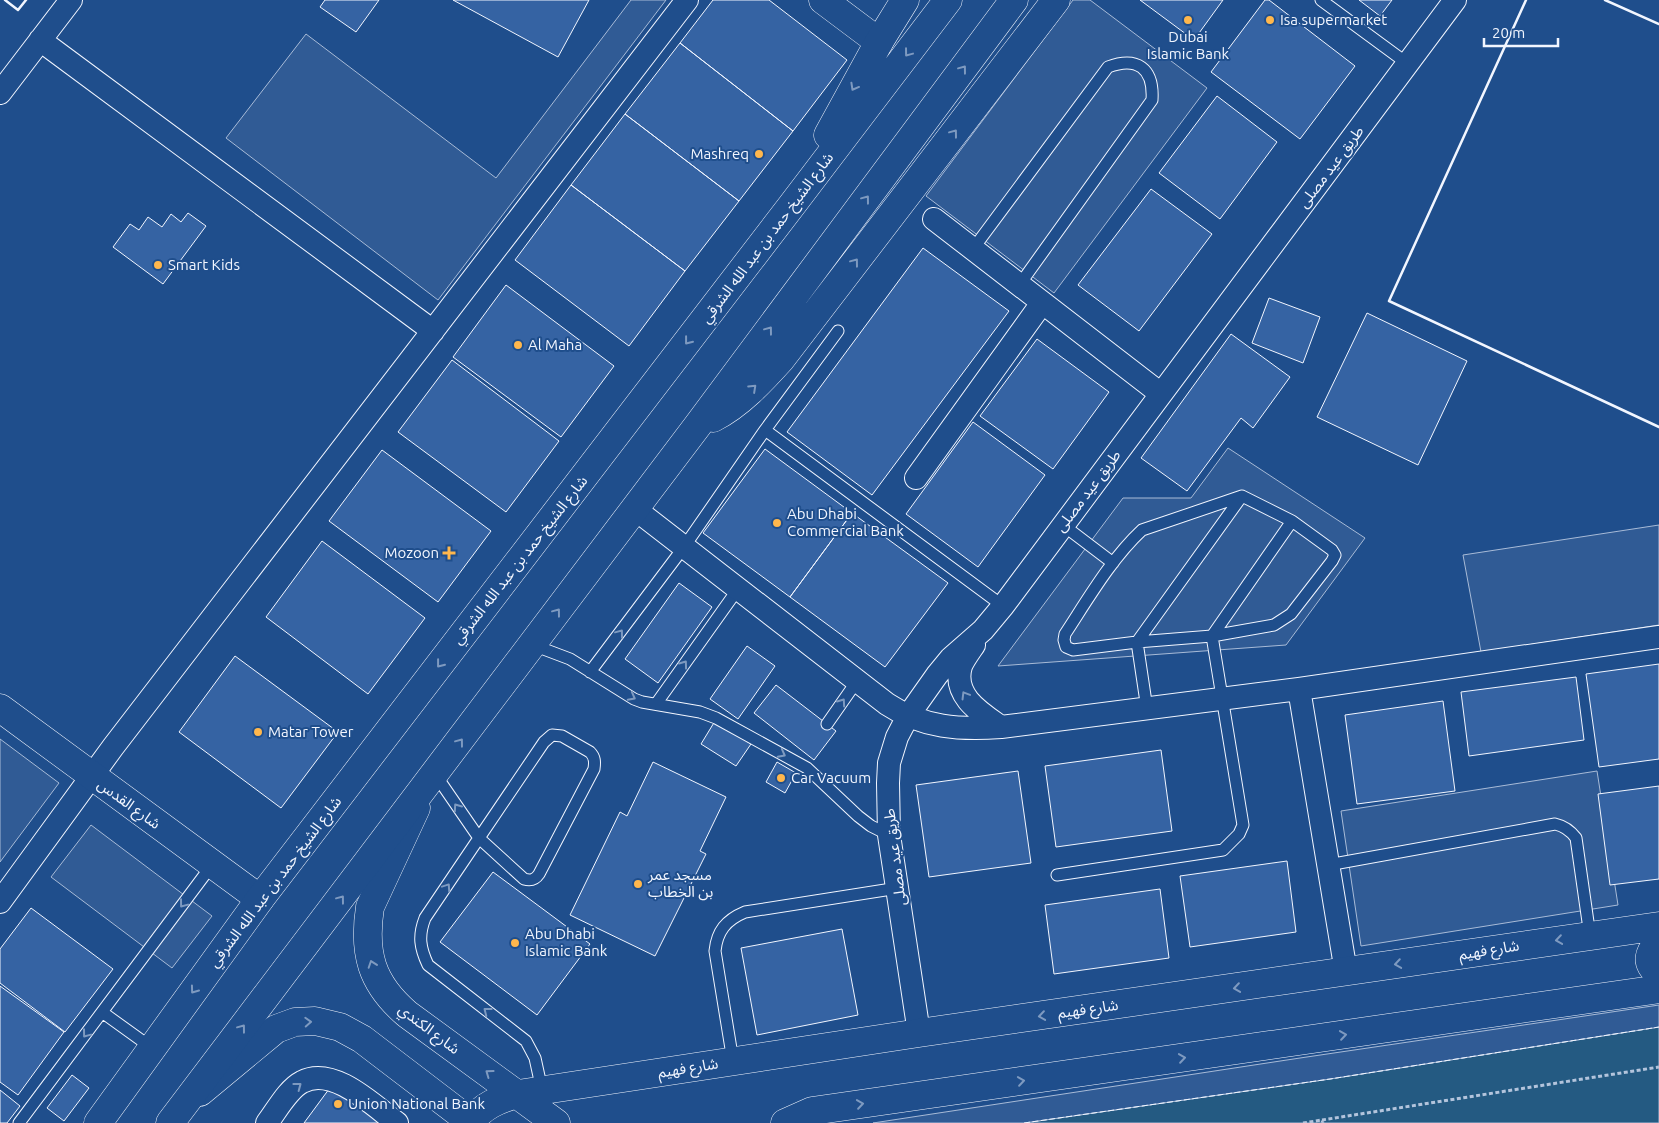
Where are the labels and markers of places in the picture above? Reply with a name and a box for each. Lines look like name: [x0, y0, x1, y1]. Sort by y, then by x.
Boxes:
place label: Isa supermarket: [1280, 11, 1387, 28]
marker: Dubai Islamic Bank: [1182, 14, 1194, 26]
marker: Isa supermarket: [1264, 14, 1276, 26]
place label: Dubai Islamic Bank: [1147, 28, 1230, 62]
place label: Mashreq: [690, 145, 749, 162]
marker: Mashreq: [753, 148, 765, 160]
place label: Smart Kids: [168, 256, 240, 273]
marker: Smart Kids: [152, 259, 164, 271]
place label: Al Maha: [528, 336, 582, 353]
marker: Al Maha: [512, 339, 524, 351]
place label: Abu Dhabi Commercial Bank: [787, 505, 904, 539]
marker: Abu Dhabi Commercial Bank: [771, 517, 783, 529]
place label: Mozoon: [384, 544, 439, 561]
marker: Mozoon: [443, 547, 455, 559]
place label: Matar Tower: [268, 723, 354, 740]
marker: Matar Tower: [252, 726, 264, 738]
place label: Car Vacuum: [791, 769, 871, 786]
marker: Car Vacuum: [775, 772, 787, 784]
place label: مسجد عمر بن الخطاب: [647, 866, 713, 901]
marker: مسجد عمر بن الخطاب: [632, 878, 644, 890]
place label: Abu Dhabi Islamic Bank: [525, 925, 608, 959]
marker: Abu Dhabi Islamic Bank: [509, 937, 521, 949]
place label: Union National Bank: [348, 1095, 485, 1112]
marker: Union National Bank: [332, 1098, 344, 1110]

